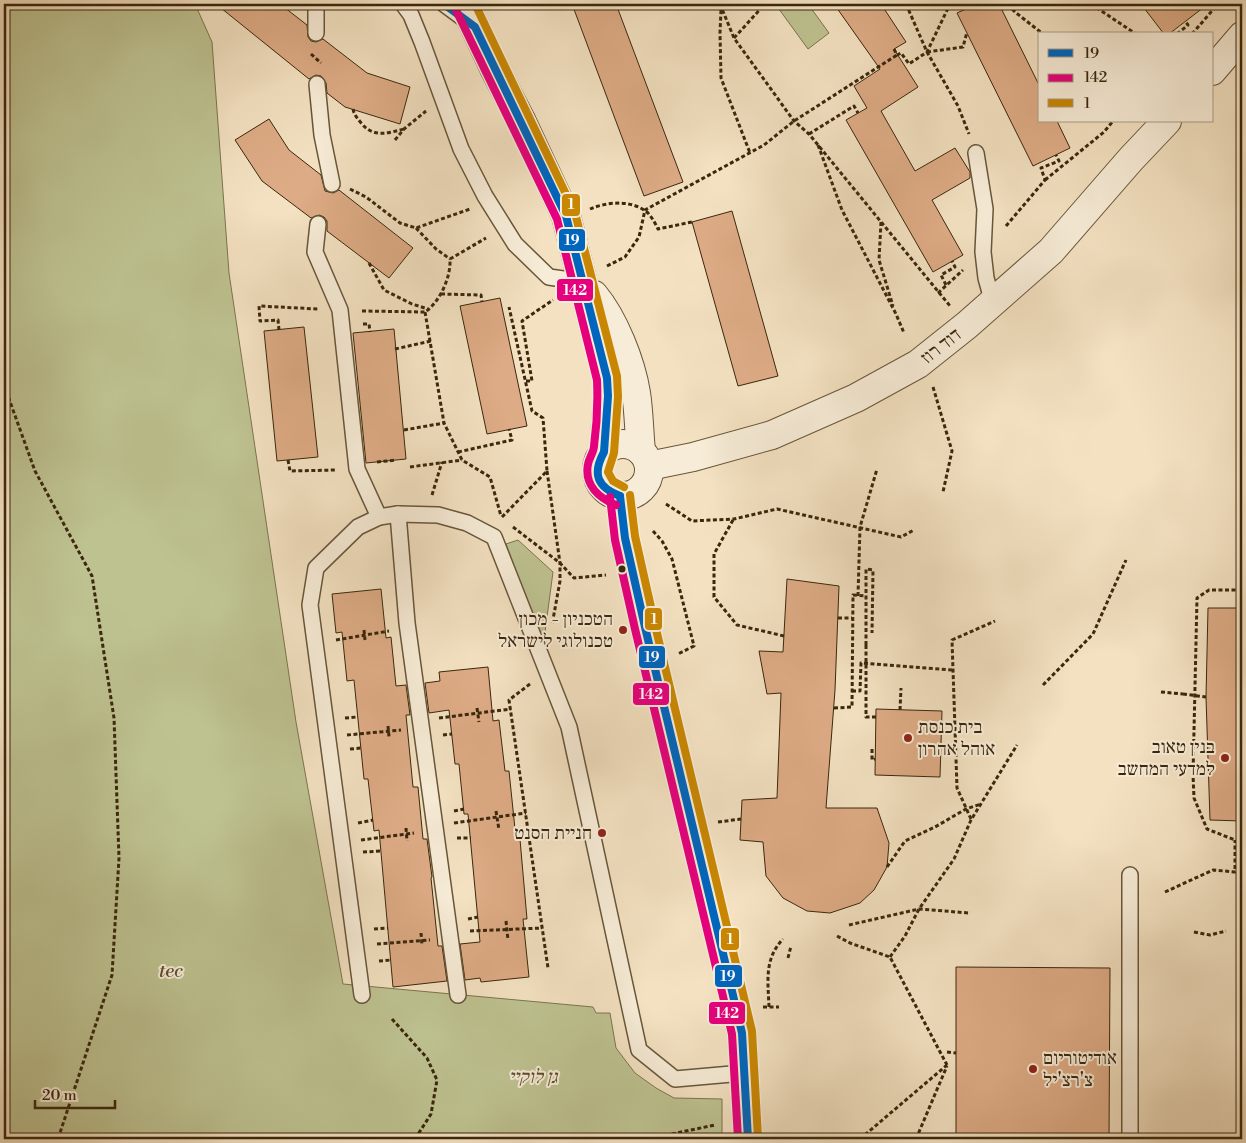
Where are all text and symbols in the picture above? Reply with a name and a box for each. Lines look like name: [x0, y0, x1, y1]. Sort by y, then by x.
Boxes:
legend: [1038, 32, 1214, 122]
text: 19: [1084, 44, 1099, 63]
text: 142: [1084, 68, 1107, 87]
text: 1: [1084, 94, 1091, 113]
line badge: 1: [561, 193, 581, 217]
text: 1: [568, 196, 575, 214]
line badge: 19: [558, 228, 586, 252]
text: 19: [564, 232, 580, 250]
line badge: 142: [556, 278, 594, 302]
text: 142: [563, 282, 587, 300]
street label: דוד רוז: [916, 323, 966, 369]
unlabelled marker: [617, 564, 627, 574]
place label: הטכניון - מכון טכנולוגי לישראל: [498, 607, 613, 653]
line badge: 1: [644, 607, 663, 631]
text: 1: [651, 611, 658, 629]
marker: הטכניון - מכון טכנולוגי לישראל: [617, 624, 629, 636]
line badge: 19: [638, 645, 666, 669]
text: 19: [644, 649, 660, 667]
line badge: 142: [632, 682, 670, 706]
text: 142: [639, 686, 663, 704]
place label: בית כנסת אוהל אהרון: [918, 715, 995, 761]
marker: בית כנסת אוהל אהרון: [902, 732, 914, 744]
place label: בנין טאוב למדעי המחשב: [1118, 735, 1215, 781]
marker: בנין טאוב למדעי המחשב: [1219, 752, 1231, 764]
place label: חניית הסנט: [514, 821, 592, 845]
marker: חניית הסנט: [596, 827, 608, 839]
line badge: 1: [720, 927, 740, 951]
text: 1: [727, 931, 734, 949]
park label: tec: [159, 959, 183, 983]
line badge: 19: [714, 964, 743, 988]
text: 19: [720, 968, 736, 986]
line badge: 142: [708, 1001, 746, 1025]
text: 142: [715, 1005, 739, 1023]
place label: אודיטוריום צ'רצ'יל: [1043, 1046, 1117, 1092]
marker: אודיטוריום צ'רצ'יל: [1027, 1063, 1039, 1075]
park label: גן לוקיי: [509, 1065, 559, 1089]
scale bar: [35, 1078, 115, 1110]
text: 20 m: [42, 1086, 77, 1105]

